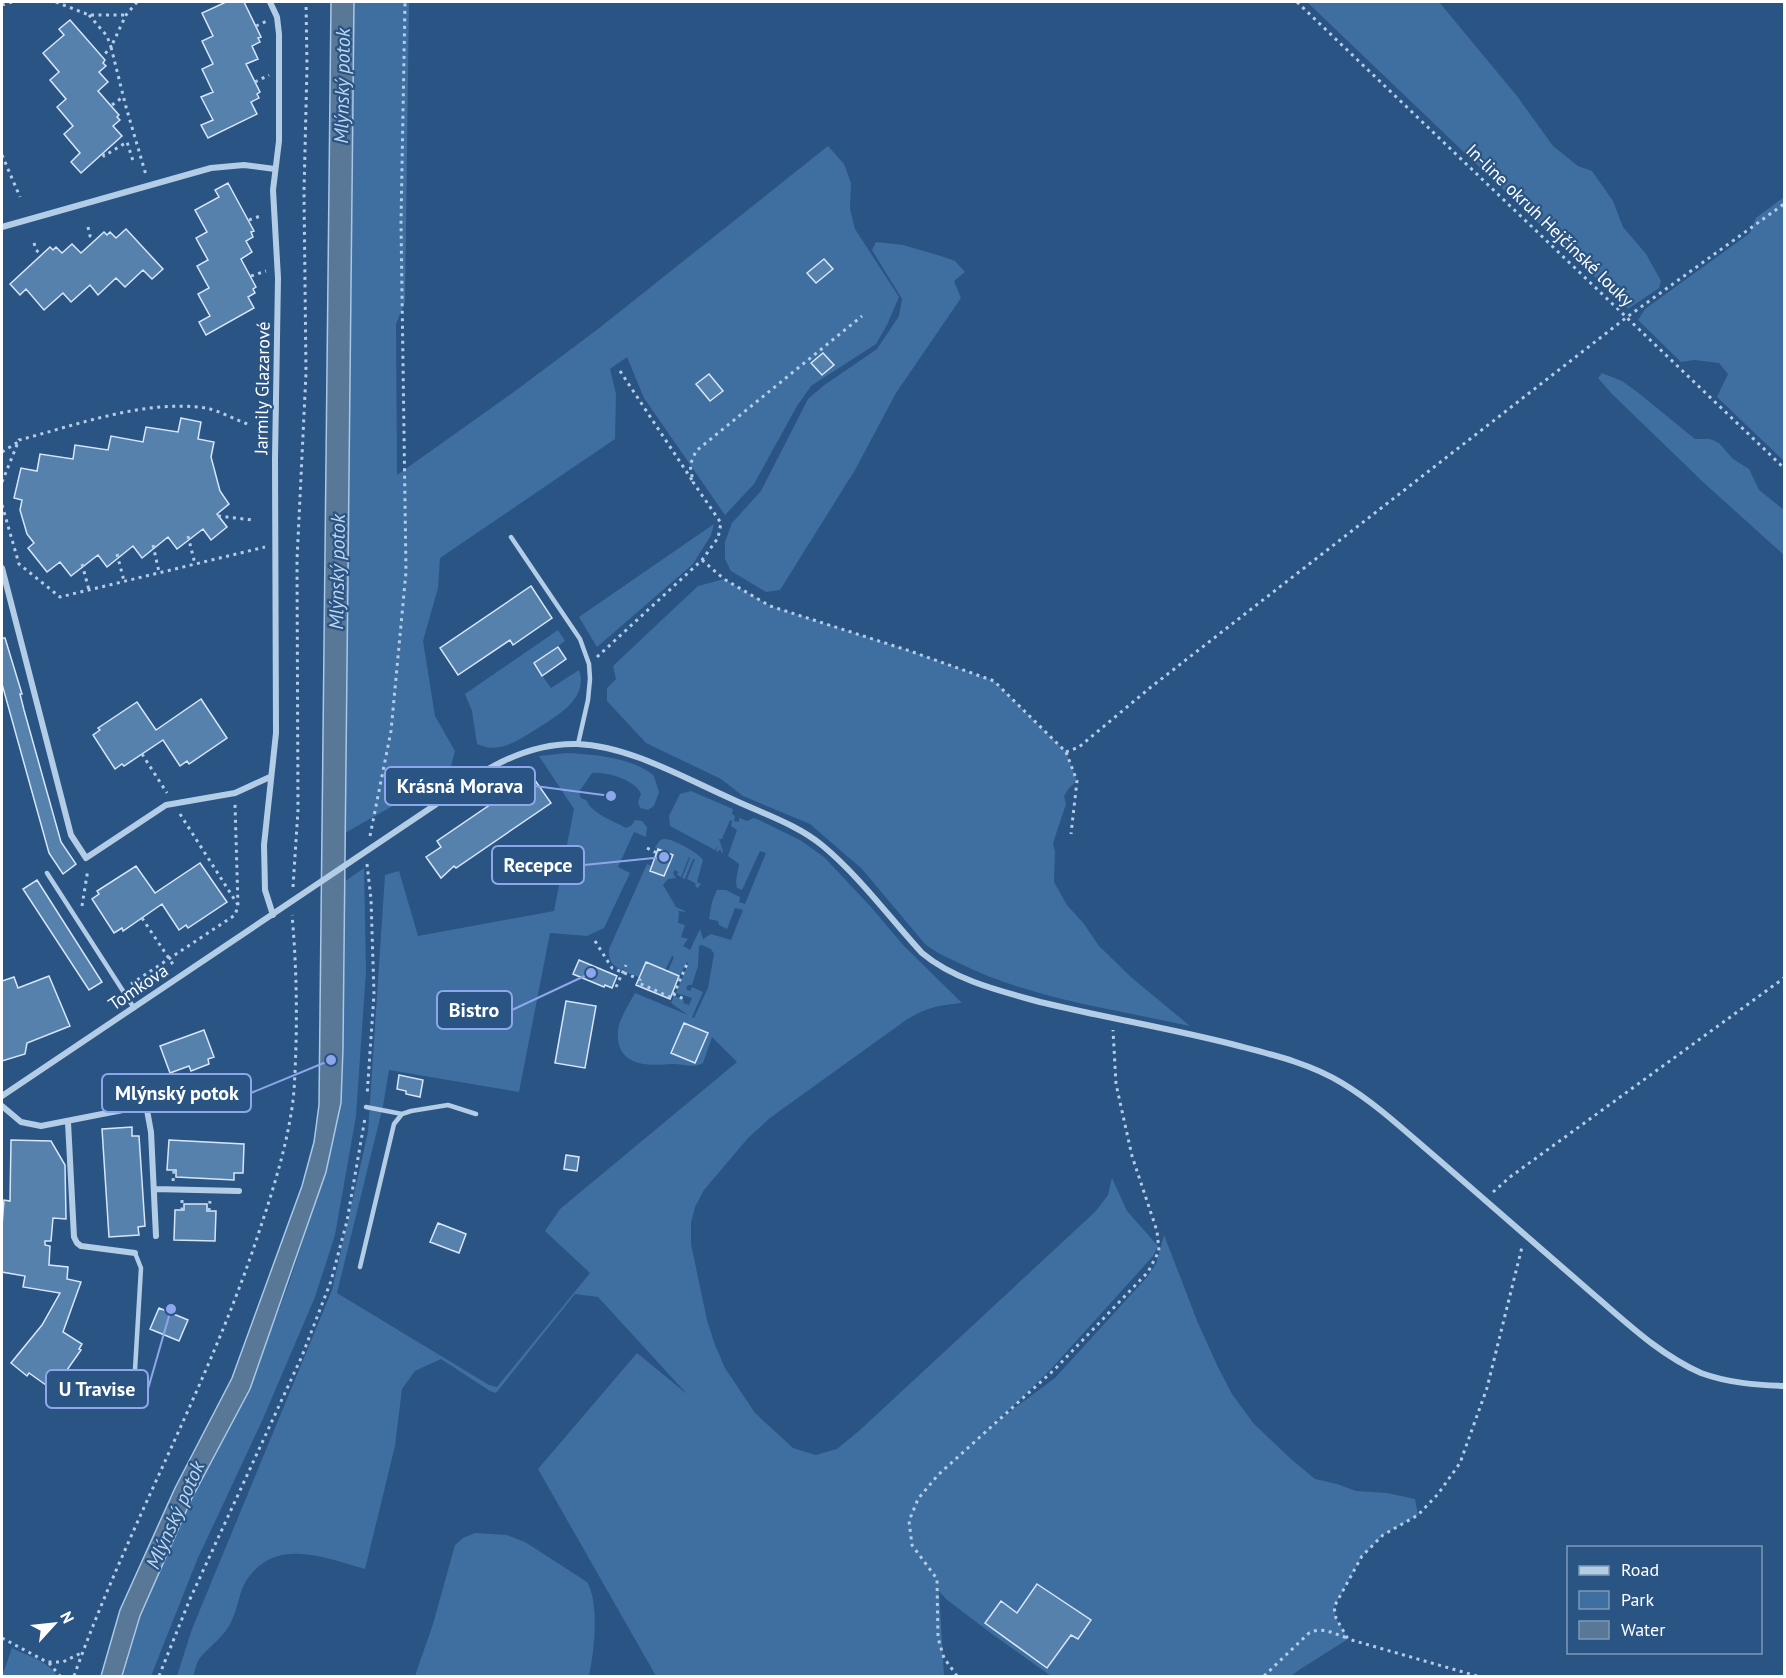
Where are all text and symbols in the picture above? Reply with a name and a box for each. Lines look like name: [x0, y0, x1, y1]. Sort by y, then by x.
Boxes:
water label: Mlýnský potok: [328, 27, 356, 144]
street label: In-line okruh Hejčínské louky: [1461, 139, 1639, 312]
street label: Jarmily Glazarové: [249, 321, 275, 456]
water label: Mlýnský potok: [323, 513, 351, 630]
callout: Krásná Morava: [385, 767, 535, 805]
text: Krásná Morava: [397, 773, 523, 799]
callout: Recepce: [492, 846, 584, 884]
text: Recepce: [504, 852, 572, 878]
street label: Tomkova: [104, 959, 172, 1015]
callout: Bistro: [437, 991, 512, 1029]
text: Bistro: [449, 997, 499, 1023]
callout: Mlýnský potok: [102, 1074, 251, 1112]
text: Mlýnský potok: [115, 1080, 239, 1106]
callout: U Travise: [46, 1370, 148, 1408]
text: U Travise: [59, 1376, 135, 1402]
water label: Mlýnský potok: [140, 1456, 211, 1573]
legend: [1567, 1546, 1762, 1654]
text: Road: [1621, 1558, 1659, 1581]
text: Park: [1621, 1588, 1654, 1611]
north arrow: [24, 1594, 84, 1654]
text: N: [56, 1608, 79, 1626]
text: Water: [1621, 1618, 1665, 1641]

